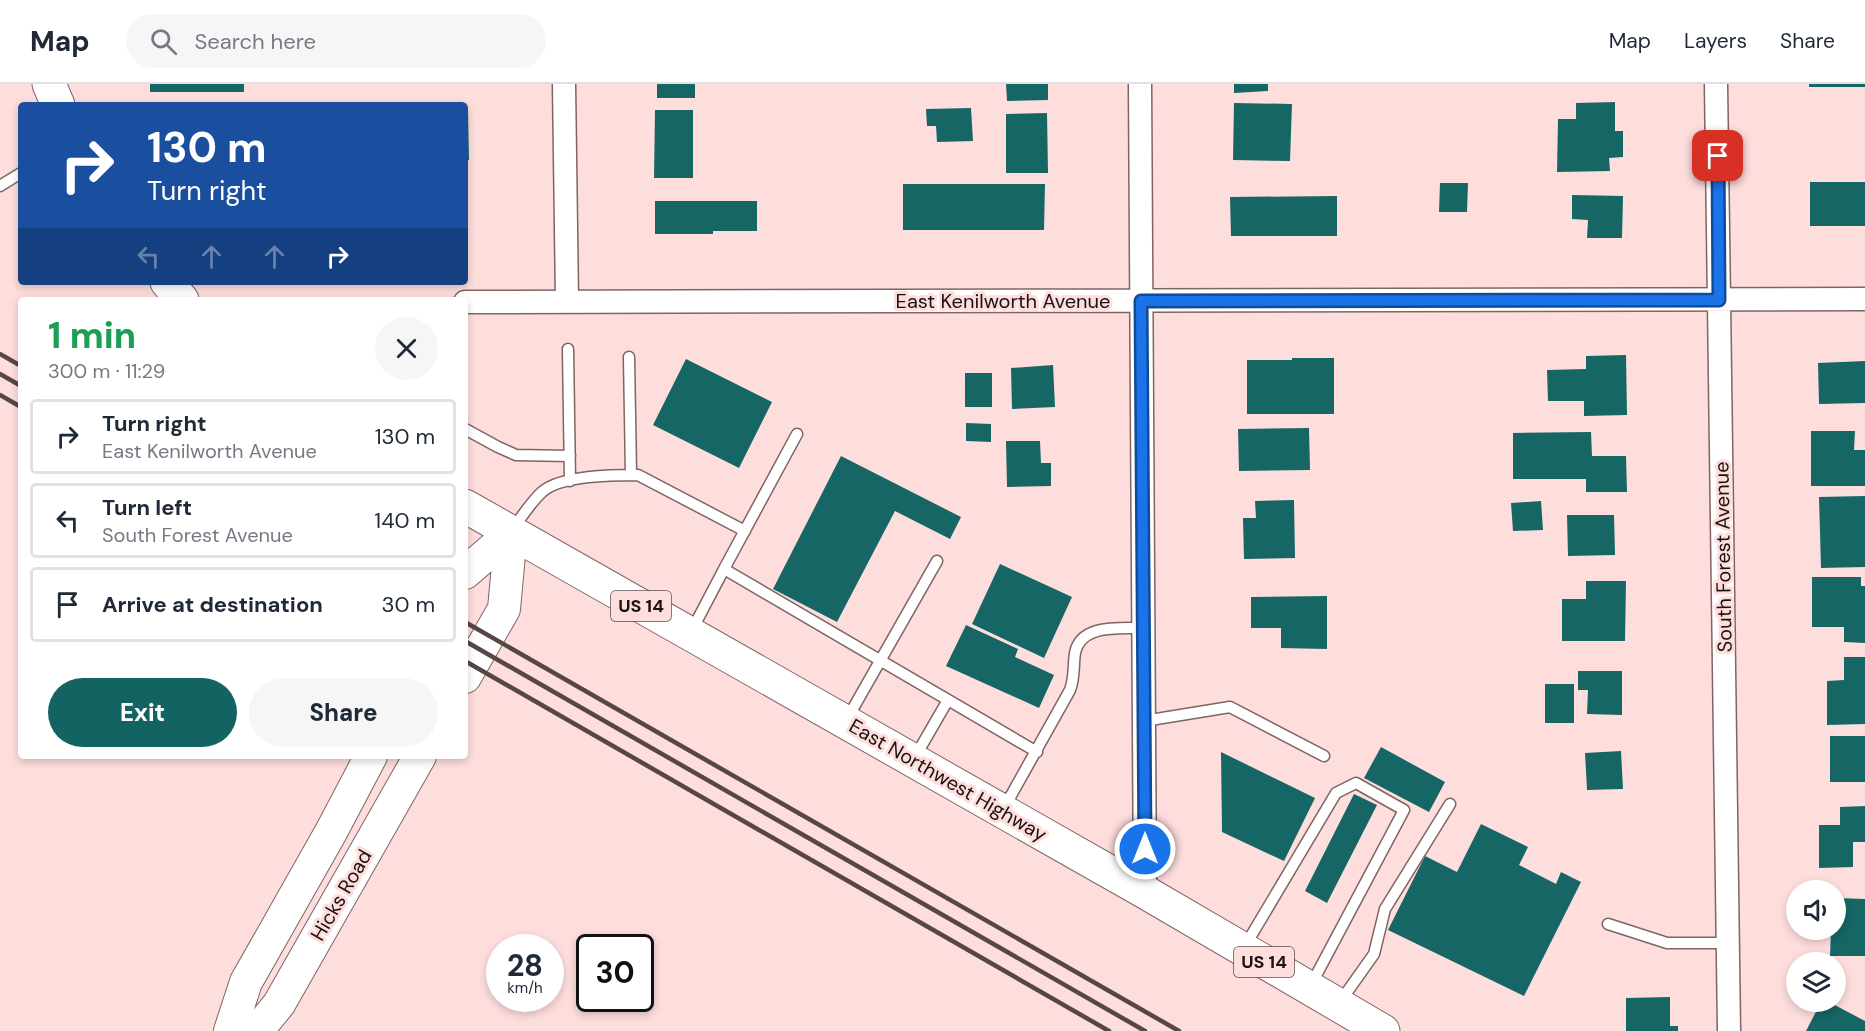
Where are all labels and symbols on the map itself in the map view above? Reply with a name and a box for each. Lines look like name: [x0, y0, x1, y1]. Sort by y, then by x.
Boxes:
pin: [1692, 130, 1743, 181]
street label: East Kenilworth Avenue: [896, 288, 1110, 314]
street label: South Forest Avenue: [1708, 461, 1738, 653]
road number: US 14: [611, 591, 671, 621]
street label: East Northwest Highway: [844, 713, 1052, 847]
position arrow: [1113, 817, 1177, 881]
street label: Hicks Road: [304, 845, 378, 945]
speed limit sign: 30: [576, 934, 654, 1012]
road number: US 14: [1234, 947, 1294, 977]

